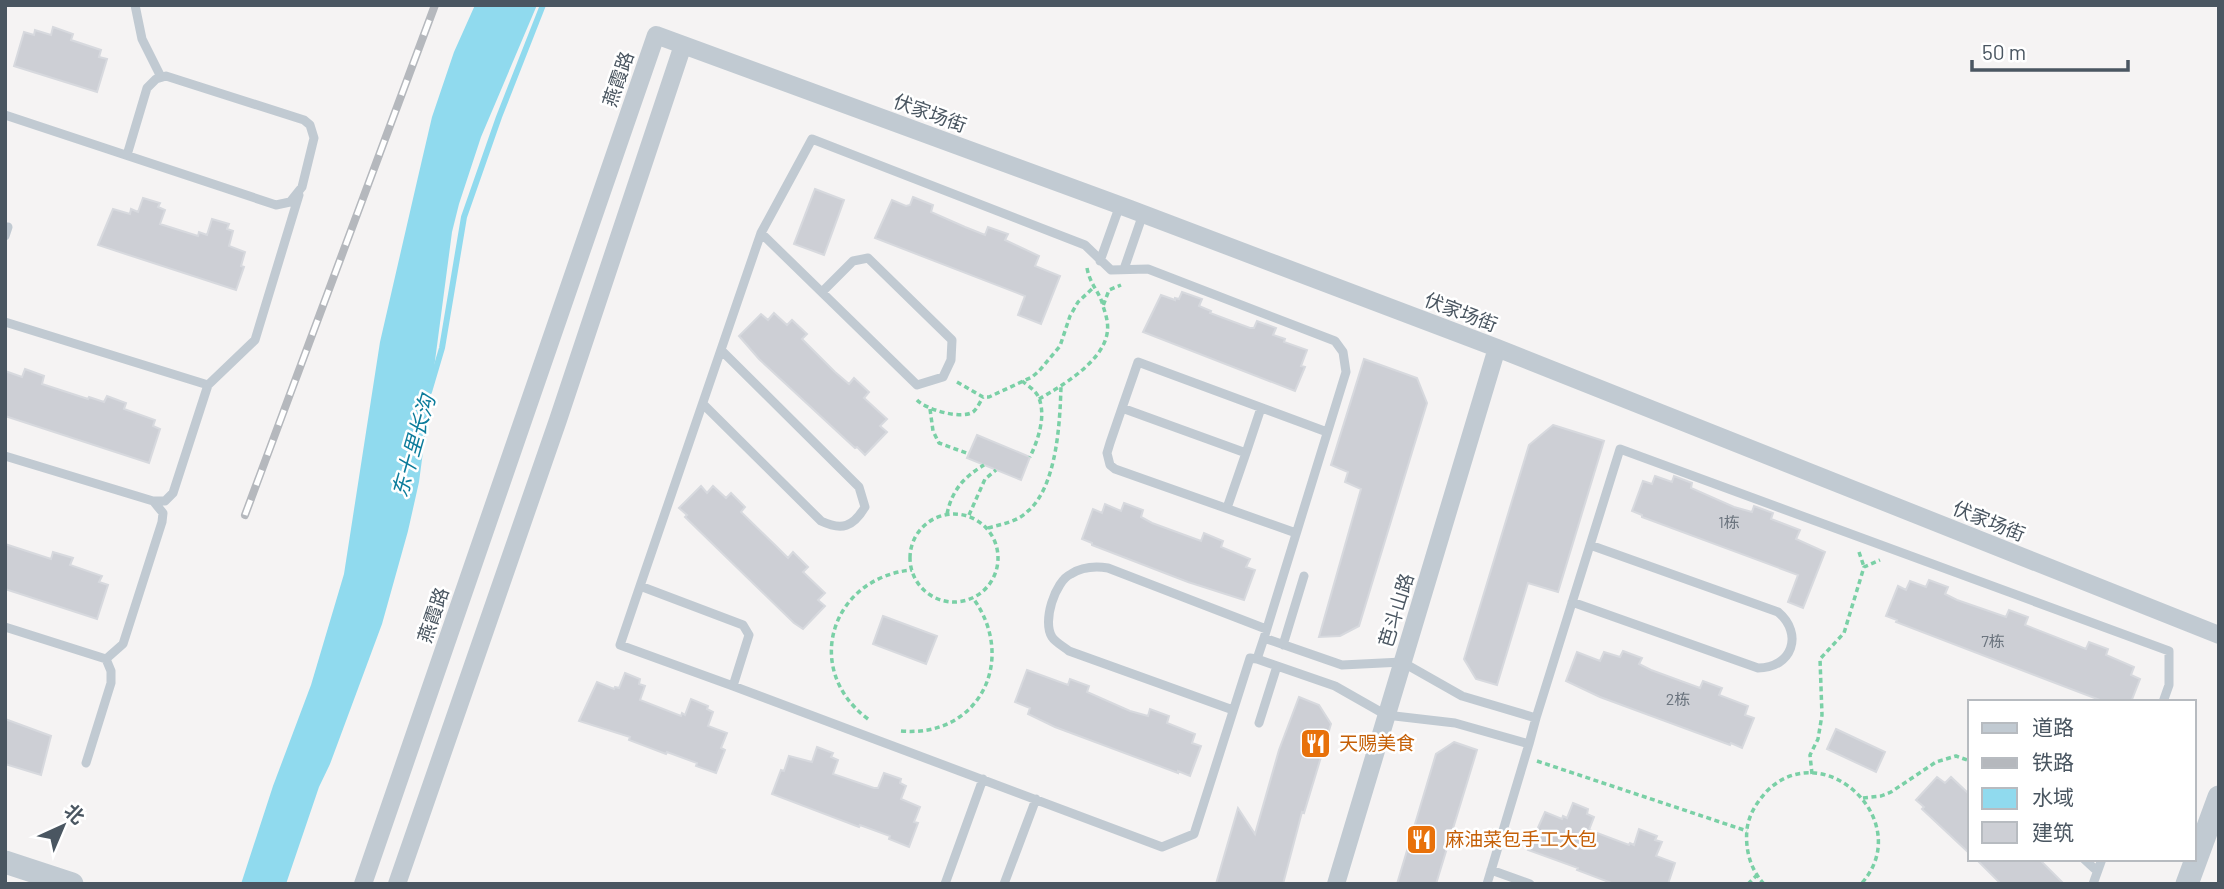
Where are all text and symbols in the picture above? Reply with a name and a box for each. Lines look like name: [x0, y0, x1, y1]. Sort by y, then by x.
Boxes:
scale bar: [1972, 28, 2128, 72]
text: 50 m: [1982, 39, 2026, 64]
street label: 燕霞路: [597, 48, 638, 110]
street label: 伏家场街: [891, 89, 970, 136]
street label: 伏家场街: [1422, 287, 1501, 336]
water label: 东十里长沟: [386, 390, 440, 499]
street label: 伏家场街: [1950, 496, 2029, 545]
house number: 1栋: [1718, 512, 1740, 531]
street label: 芭斗山路: [1373, 570, 1418, 650]
street label: 燕霞路: [412, 584, 453, 646]
house number: 7栋: [1981, 631, 2005, 650]
house number: 2栋: [1666, 689, 1690, 708]
legend: [1968, 700, 2196, 861]
text: 道路: [2032, 714, 2074, 739]
restaurant icon: 天赐美食: [1299, 726, 1333, 760]
place label: 天赐美食: [1339, 731, 1415, 754]
text: 铁路: [2032, 749, 2074, 774]
text: 水域: [2032, 784, 2074, 809]
north arrow: [28, 791, 98, 861]
text: 北: [60, 799, 90, 828]
text: 建筑: [2032, 819, 2074, 844]
restaurant icon: 麻油菜包手工大包: [1405, 822, 1439, 856]
place label: 麻油菜包手工大包: [1445, 827, 1597, 850]

